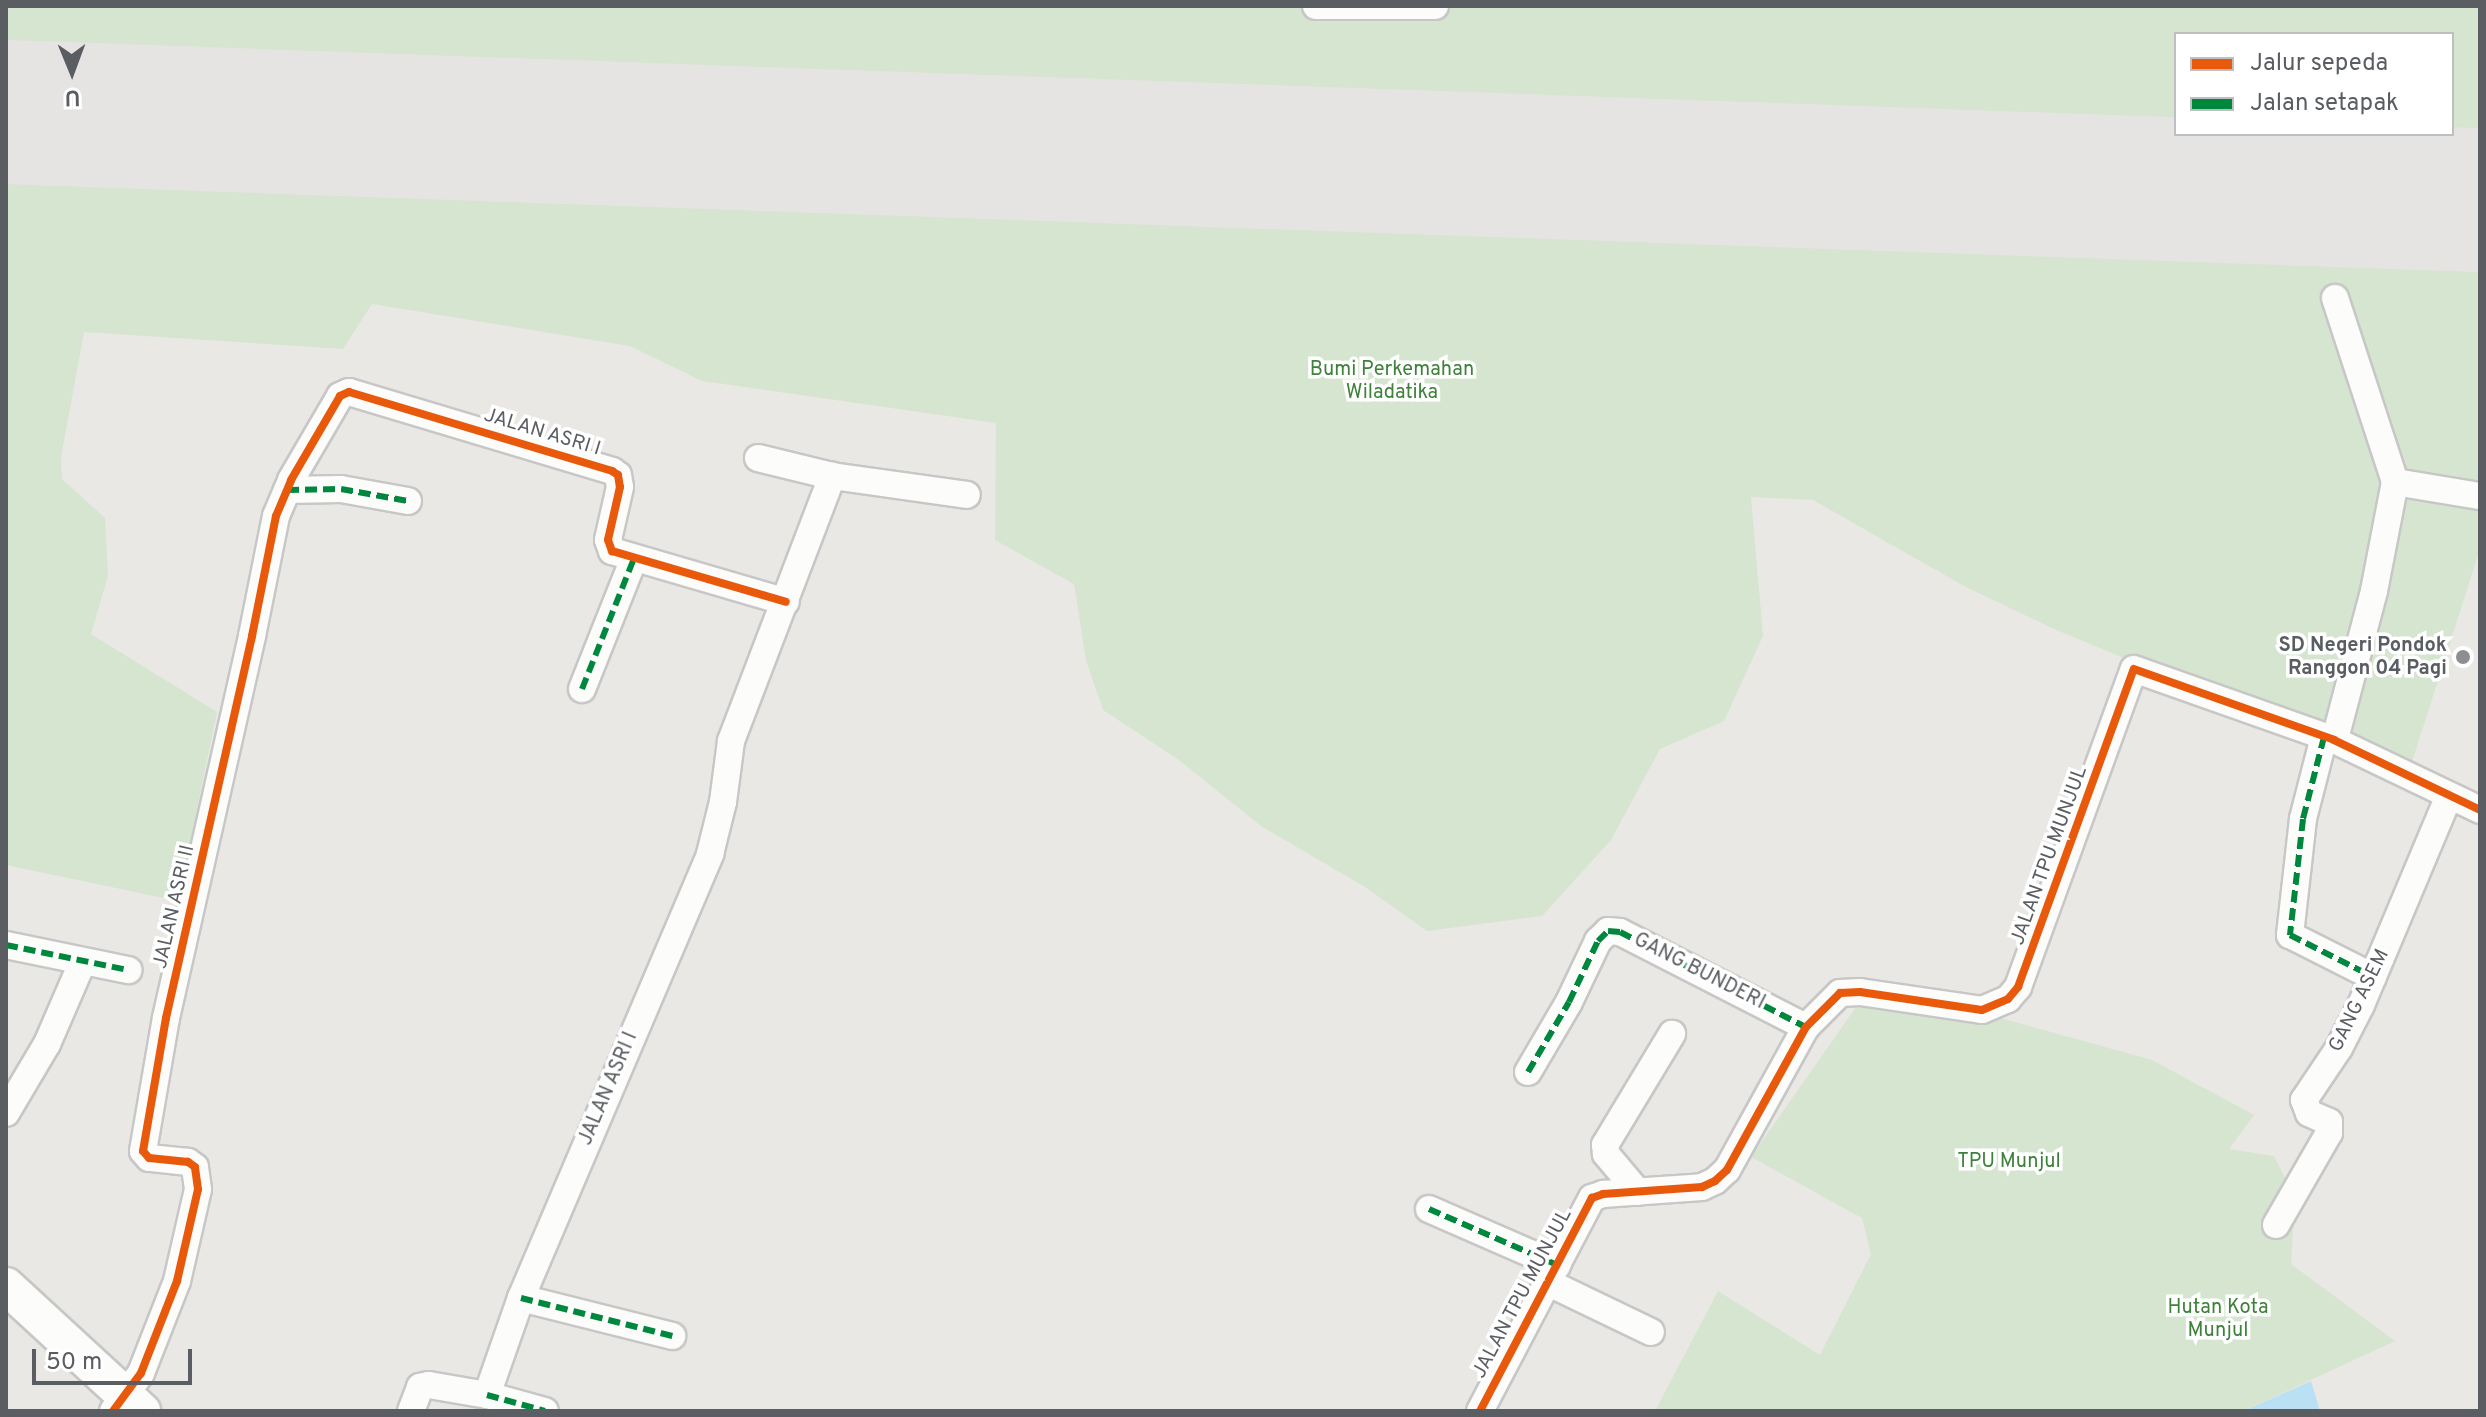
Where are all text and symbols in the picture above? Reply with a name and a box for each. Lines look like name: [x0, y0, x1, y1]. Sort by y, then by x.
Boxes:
north arrow: [32, 32, 112, 112]
legend: [2174, 32, 2454, 136]
text: Jalur sepeda: [2250, 49, 2388, 79]
text: U: [64, 83, 81, 110]
text: Jalan setapak: [2250, 89, 2399, 119]
park label: Bumi Perkemahan Wiladatika: [1310, 359, 1474, 406]
street label: JALAN ASRI I: [480, 404, 604, 462]
place label: SD Negeri Pondok Ranggon 04 Pagi: [2279, 634, 2447, 681]
marker: SD Negeri Pondok Ranggon 04 Pagi: [2454, 648, 2472, 666]
street label: JALAN TPU MUNJUL: [2006, 763, 2094, 949]
street label: JALAN ASRI II: [149, 842, 201, 972]
street label: GANG BUNDERI: [1629, 929, 1769, 1015]
street label: GANG ASEM: [2325, 945, 2395, 1057]
street label: JALAN ASRI I: [574, 1028, 644, 1150]
park label: TPU Munjul: [1957, 1150, 2061, 1174]
street label: JALAN TPU MUNJUL: [1468, 1205, 1578, 1383]
park label: Hutan Kota Munjul: [2168, 1296, 2268, 1343]
scale bar: [36, 1333, 196, 1383]
text: 50 m: [46, 1348, 102, 1378]

